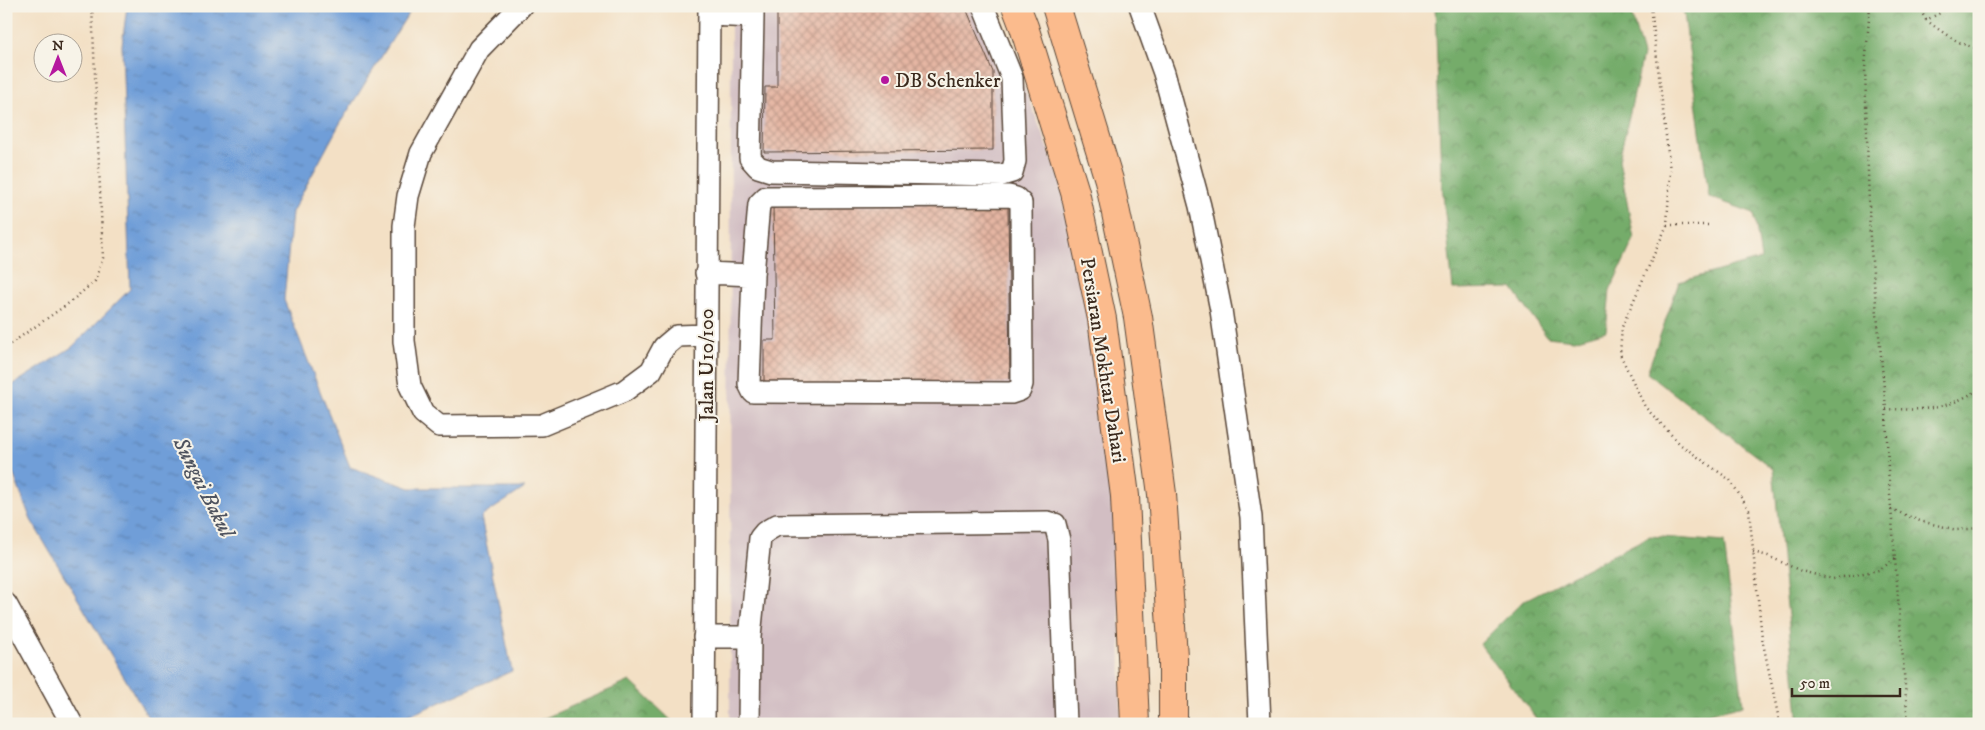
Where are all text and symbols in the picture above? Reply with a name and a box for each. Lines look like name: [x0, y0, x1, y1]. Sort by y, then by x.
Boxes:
north arrow: [32, 32, 82, 82]
text: N: [52, 37, 64, 55]
place label: DB Schenker: [895, 69, 1001, 94]
marker: DB Schenker: [879, 74, 891, 86]
street label: Persiaran Mokhtar Dahari: [1074, 256, 1131, 465]
street label: Jalan U10/100: [695, 308, 720, 424]
water label: Sungai Bakul: [166, 432, 241, 544]
scale bar: [1792, 665, 1900, 697]
text: 50 m: [1800, 674, 1830, 693]

